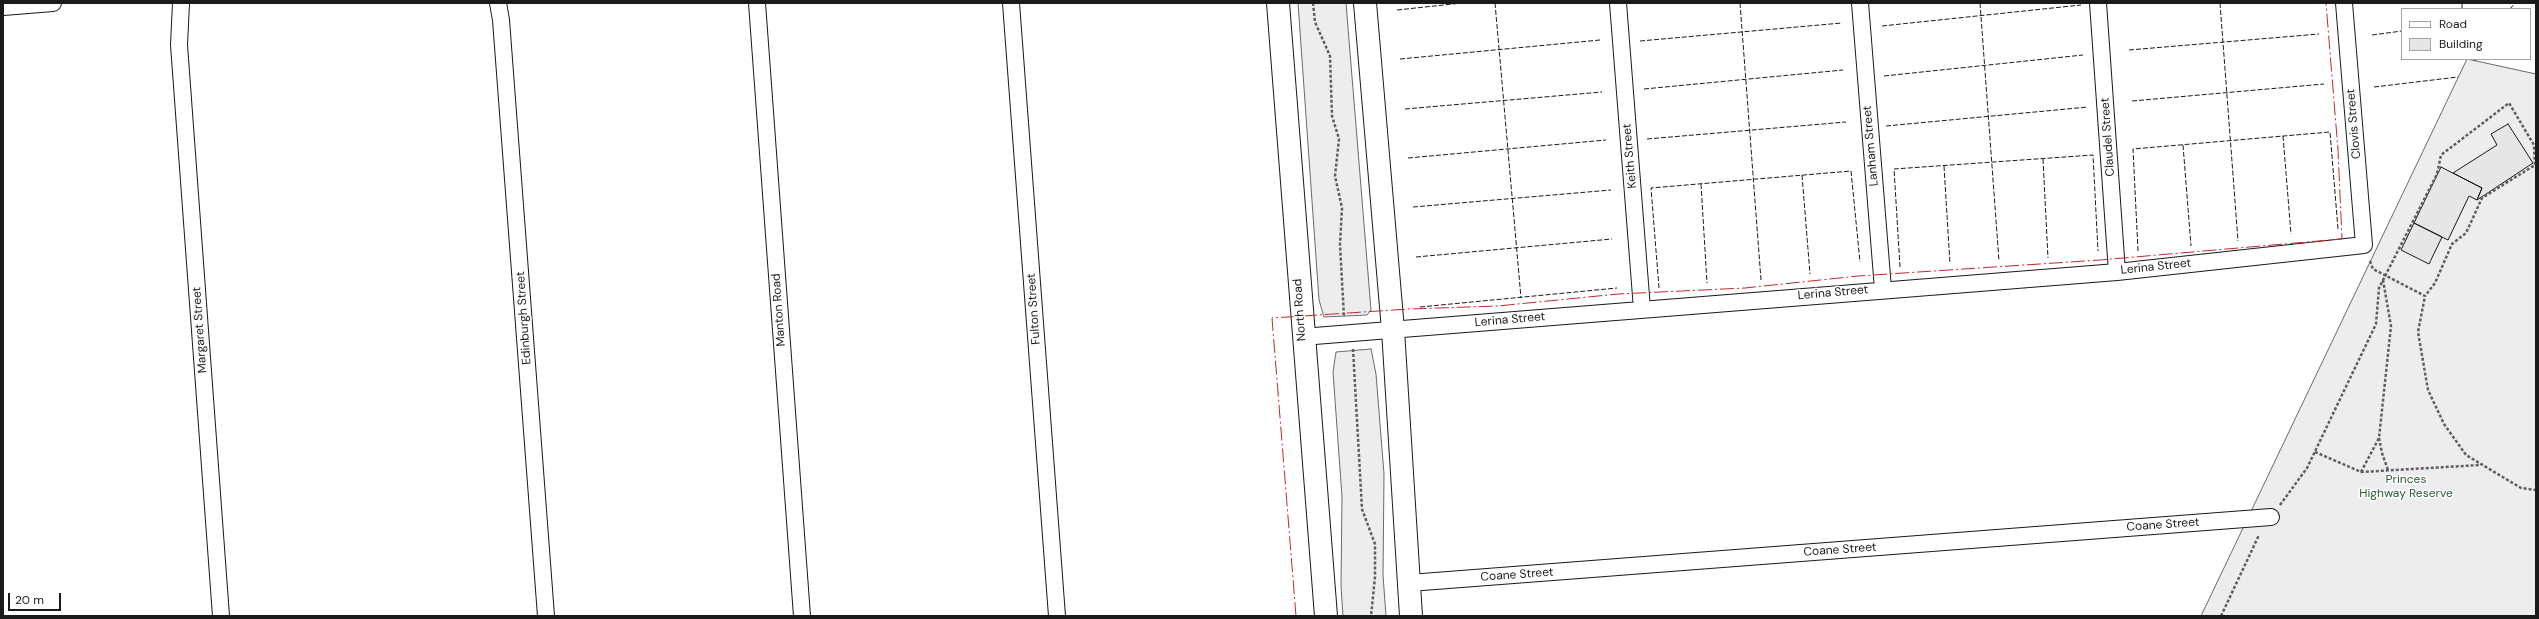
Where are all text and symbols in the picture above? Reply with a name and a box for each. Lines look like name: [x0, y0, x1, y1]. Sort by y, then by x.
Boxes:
legend: [2401, 8, 2531, 60]
text: Road: [2439, 16, 2467, 32]
text: Building: [2439, 36, 2483, 52]
street label: Clovis Street: [2344, 88, 2364, 160]
street label: Claudel Street: [2098, 97, 2118, 177]
street label: Lanham Street: [1860, 105, 1882, 187]
street label: Keith Street: [1620, 123, 1640, 189]
street label: Lerina Street: [2120, 256, 2192, 278]
street label: Edinburgh Street: [514, 271, 534, 365]
street label: Manton Road: [769, 273, 789, 347]
street label: Fulton Street: [1024, 273, 1044, 345]
street label: North Road: [1291, 278, 1309, 342]
street label: Lerina Street: [1797, 283, 1869, 303]
street label: Margaret Street: [190, 286, 210, 374]
street label: Lerina Street: [1474, 310, 1546, 330]
park label: Princes Highway Reserve: [2359, 473, 2453, 501]
street label: Coane Street: [2126, 515, 2200, 535]
street label: Coane Street: [1803, 540, 1877, 560]
street label: Coane Street: [1480, 565, 1554, 585]
scale bar: [10, 585, 63, 611]
text: 20 m: [15, 592, 44, 608]

